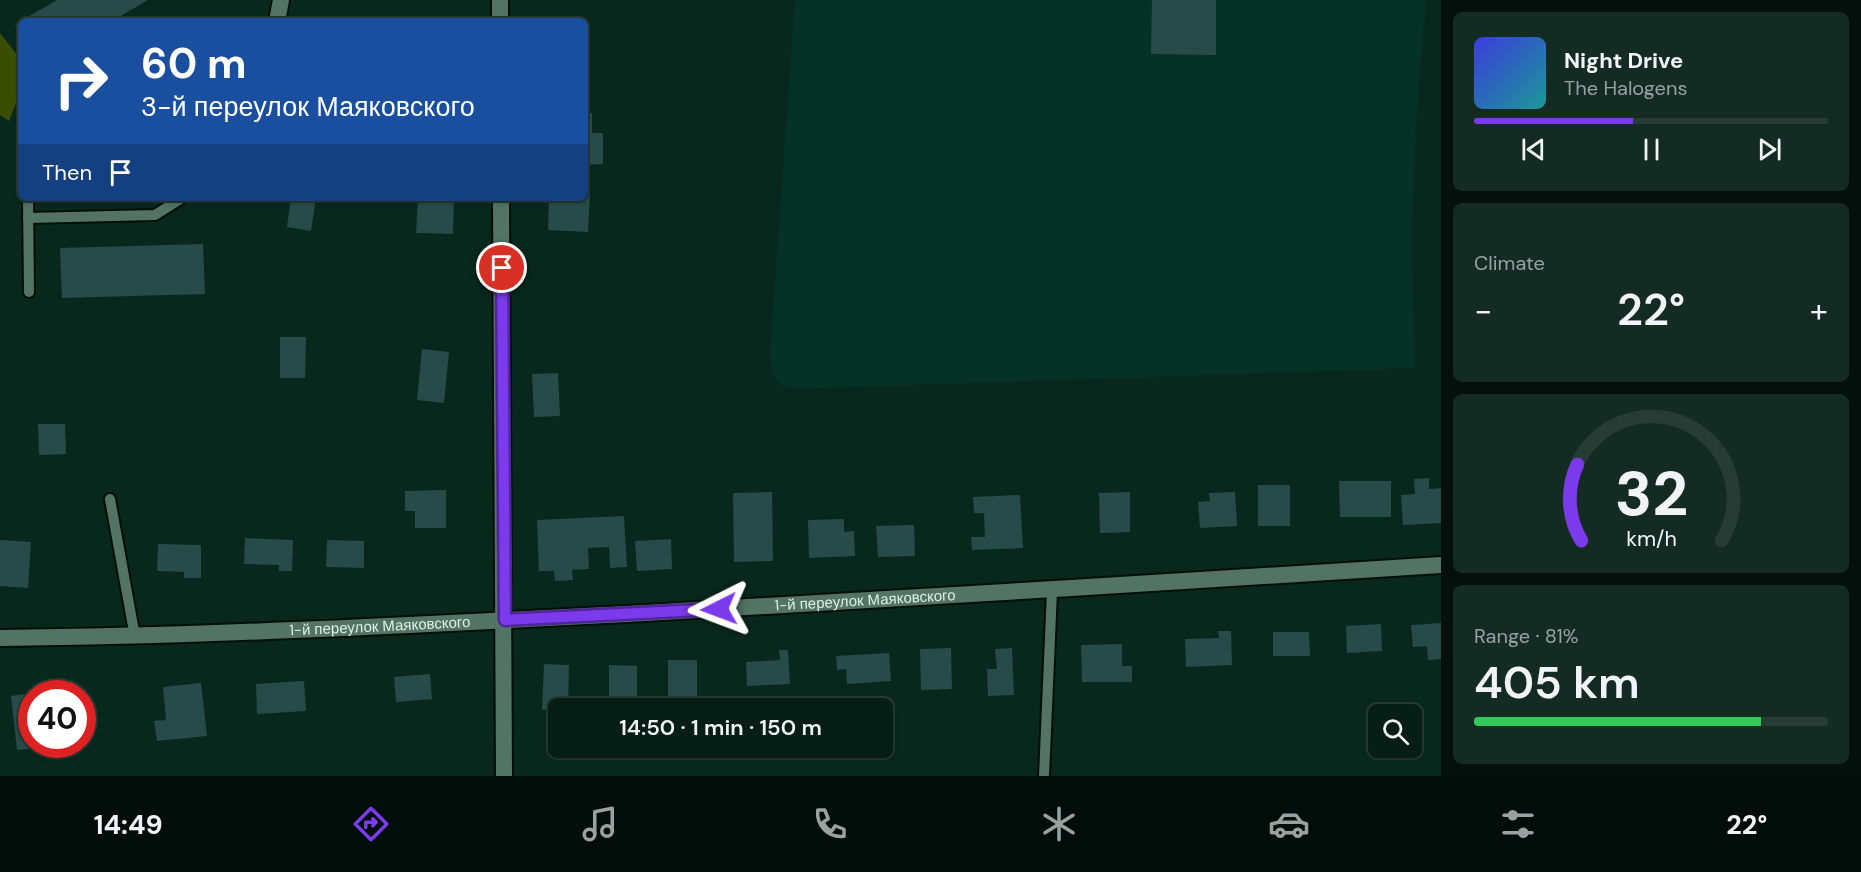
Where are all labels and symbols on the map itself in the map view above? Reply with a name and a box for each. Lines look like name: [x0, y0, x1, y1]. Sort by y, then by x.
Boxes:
pin: [476, 242, 527, 293]
position arrow: [687, 577, 751, 641]
street label: 1-й переулок Маяковского: [774, 585, 956, 616]
street label: 1-й переулок Маяковского: [289, 612, 471, 640]
speed limit sign: 40: [18, 680, 96, 758]

